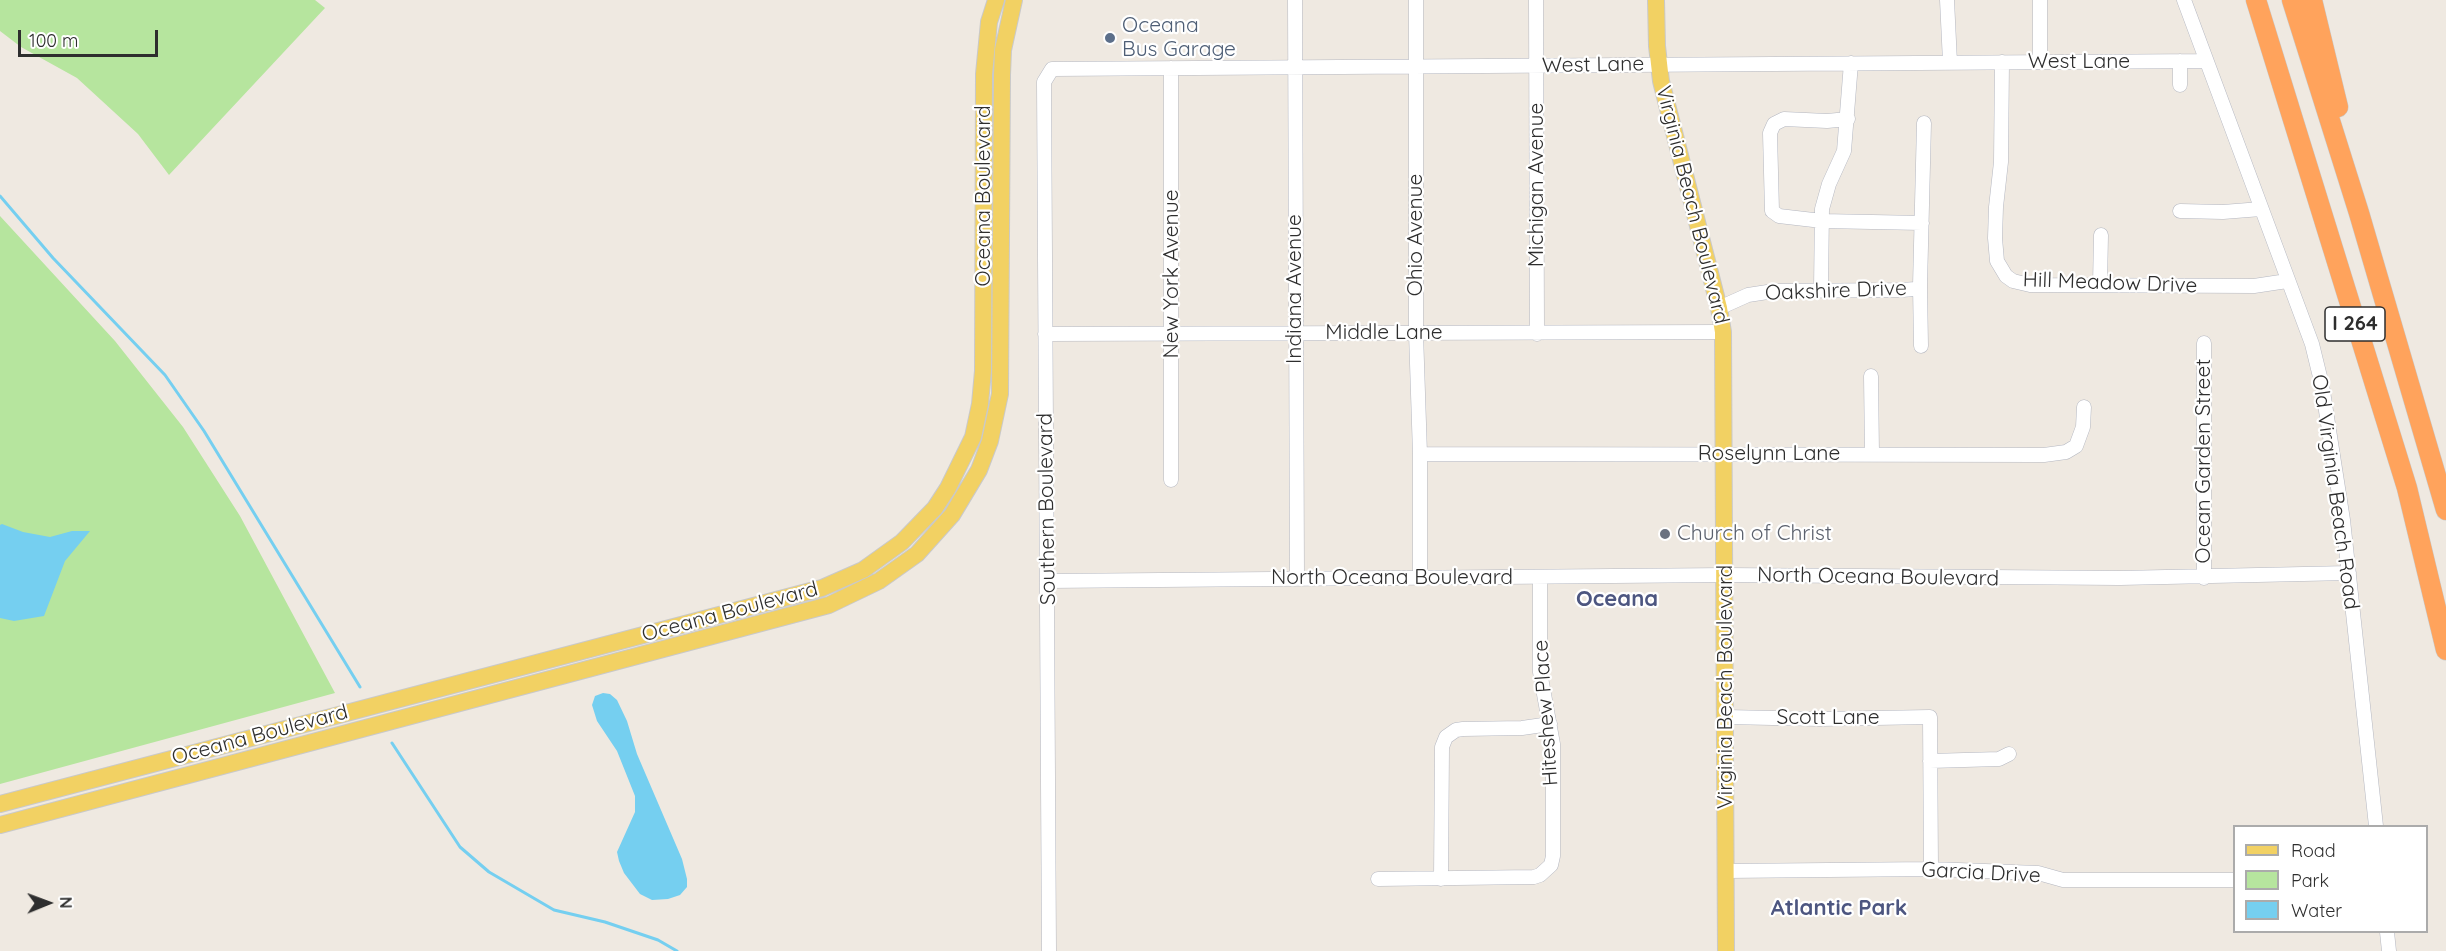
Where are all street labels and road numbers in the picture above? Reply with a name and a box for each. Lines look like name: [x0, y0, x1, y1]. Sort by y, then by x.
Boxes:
street label: West Lane: [2028, 49, 2130, 75]
street label: West Lane: [1542, 52, 1644, 78]
street label: Virginia Beach Boulevard: [1650, 83, 1734, 327]
street label: Michigan Avenue: [1524, 103, 1550, 267]
street label: Oceana Boulevard: [971, 105, 997, 287]
street label: Ohio Avenue: [1403, 174, 1429, 296]
street label: New York Avenue: [1159, 189, 1185, 359]
street label: Indiana Avenue: [1282, 214, 1308, 364]
street label: Hill Meadow Drive: [2022, 267, 2198, 299]
street label: Oakshire Drive: [1765, 276, 1907, 306]
road number: I 264: [2325, 307, 2385, 341]
street label: Middle Lane: [1325, 320, 1443, 346]
street label: Ocean Garden Street: [2191, 359, 2217, 563]
street label: Old Virginia Beach Road: [2306, 373, 2364, 611]
street label: Southern Boulevard: [1033, 413, 1061, 605]
street label: Roselynn Lane: [1698, 441, 1840, 467]
street label: North Oceana Boulevard: [1757, 562, 1999, 592]
street label: North Oceana Boulevard: [1271, 565, 1513, 591]
street label: Virginia Beach Boulevard: [1713, 565, 1739, 809]
street label: Oceana Boulevard: [639, 576, 821, 648]
street label: Hiteshew Place: [1528, 639, 1564, 787]
street label: Oceana Boulevard: [169, 699, 351, 771]
street label: Scott Lane: [1776, 705, 1880, 731]
street label: Garcia Drive: [1921, 857, 2041, 889]

